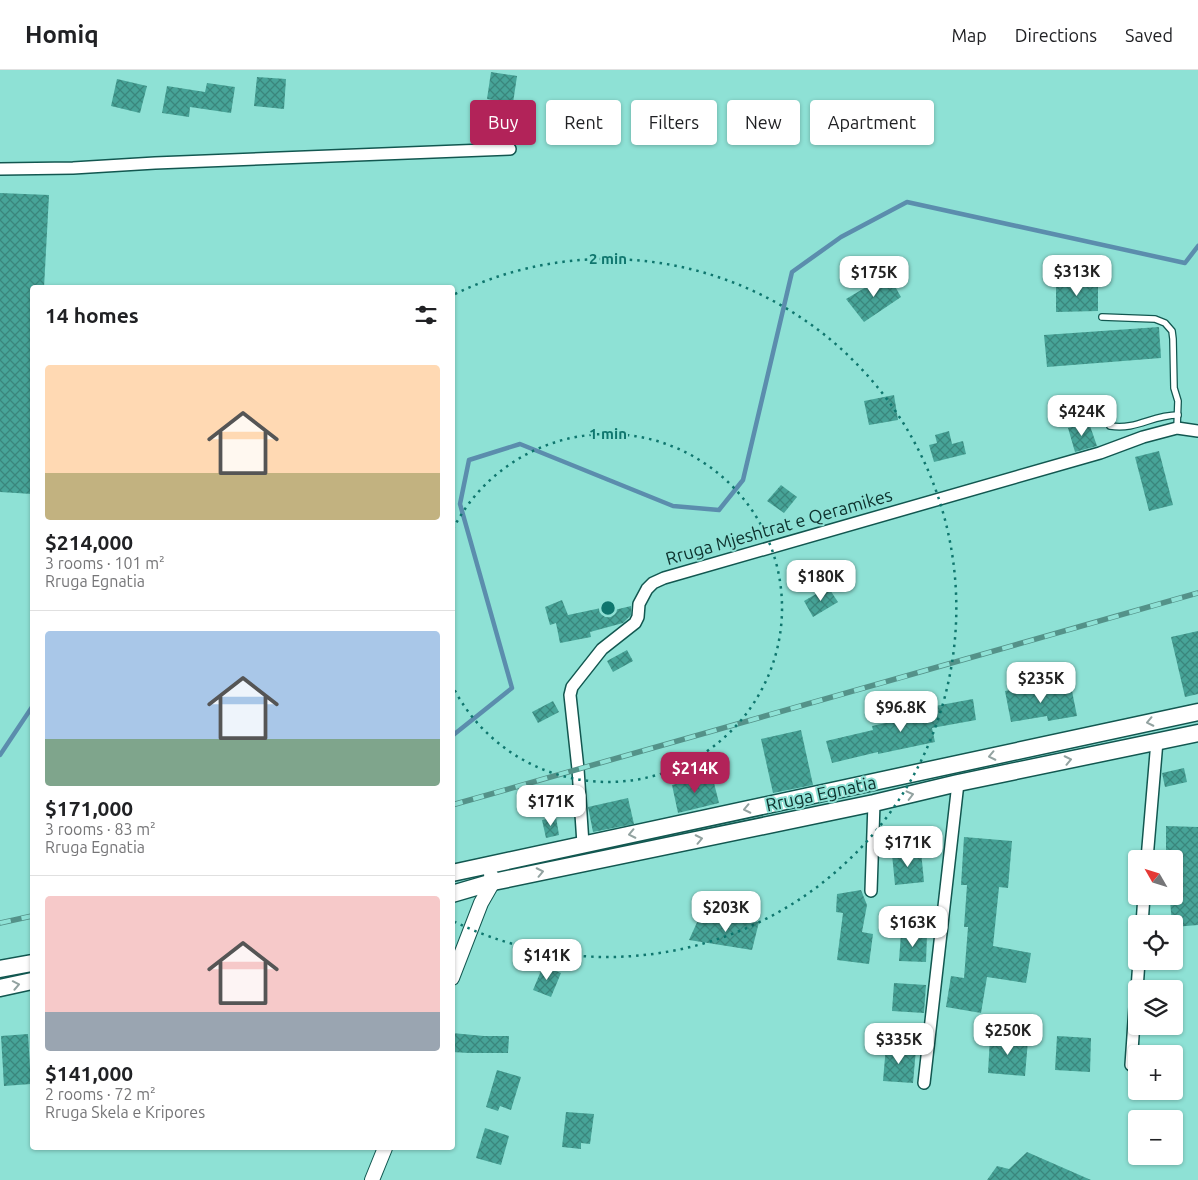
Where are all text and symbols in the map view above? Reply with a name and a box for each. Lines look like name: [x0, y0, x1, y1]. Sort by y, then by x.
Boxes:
text: Homiq: [25, 21, 99, 48]
text: Map: [951, 25, 987, 45]
text: Directions: [1015, 25, 1097, 45]
text: Saved: [1125, 25, 1173, 45]
chip: Buy: [470, 100, 536, 145]
chip: Rent: [546, 100, 621, 145]
chip: Filters: [631, 100, 717, 145]
chip: New: [727, 100, 800, 145]
chip: Apartment: [810, 100, 934, 145]
text: 2 min: [589, 250, 627, 267]
pin: $313K: [1042, 254, 1112, 297]
pin: $175K: [839, 256, 909, 298]
text: $313K: [1054, 262, 1100, 280]
text: $175K: [851, 263, 897, 281]
icon: filters: [412, 301, 440, 329]
text: 14 homes: [45, 303, 139, 327]
pin: $424K: [1047, 394, 1117, 437]
icon: home: [198, 398, 288, 488]
text: $424K: [1059, 402, 1105, 420]
text: 1 min: [589, 425, 627, 442]
street label: Rruga Mjeshtrat e Qeramikes: [663, 484, 895, 569]
text: $214,000: [45, 530, 133, 554]
text: 3 rooms · 101 m²: [45, 554, 165, 572]
pin: $180K: [786, 560, 856, 602]
text: $180K: [798, 567, 844, 585]
text: Rruga Egnatia: [45, 572, 145, 590]
centre of rings: [599, 599, 617, 617]
pin: $235K: [1006, 662, 1076, 704]
icon: home: [198, 663, 288, 753]
text: $235K: [1018, 669, 1064, 687]
pin: $96.8K: [860, 690, 942, 733]
text: $96.8K: [876, 698, 926, 716]
one-way arrow: [1146, 716, 1155, 727]
one-way arrow: [987, 750, 996, 761]
pin: $214K: [660, 752, 730, 794]
one-way arrow: [1064, 755, 1073, 765]
text: $214K: [672, 759, 718, 777]
street label: Rruga Egnatia: [764, 772, 878, 815]
pin: $171K: [516, 784, 586, 827]
one-way arrow: [905, 790, 914, 801]
text: $171K: [528, 792, 574, 810]
text: $171,000: [45, 796, 133, 820]
one-way arrow: [743, 803, 752, 814]
text: 3 rooms · 83 m²: [45, 820, 156, 838]
pin: $171K: [873, 826, 943, 868]
one-way arrow: [627, 828, 636, 839]
text: $171K: [885, 833, 931, 851]
one-way arrow: [695, 834, 704, 845]
text: Rruga Egnatia: [45, 838, 145, 856]
north arrow: [1128, 850, 1182, 905]
map controls: [1128, 850, 1183, 1165]
one-way arrow: [536, 868, 545, 878]
pin: $203K: [691, 890, 761, 933]
text: $203K: [703, 898, 749, 916]
pin: $163K: [878, 906, 948, 948]
text: $163K: [890, 913, 936, 931]
button: locate: [1128, 915, 1183, 970]
icon: home: [198, 928, 288, 1018]
pin: $141K: [512, 938, 582, 981]
text: $141K: [524, 946, 570, 964]
one-way arrow: [12, 980, 21, 991]
button: layers: [1128, 980, 1183, 1035]
pin: $250K: [973, 1014, 1043, 1056]
text: $250K: [985, 1021, 1031, 1039]
pin: $335K: [864, 1022, 934, 1065]
text: $335K: [876, 1030, 922, 1048]
button: +: [1128, 1045, 1183, 1100]
text: $141,000: [45, 1061, 133, 1085]
text: 2 rooms · 72 m²: [45, 1085, 156, 1103]
text: Rruga Skela e Kripores: [45, 1103, 205, 1121]
button: −: [1128, 1110, 1183, 1165]

